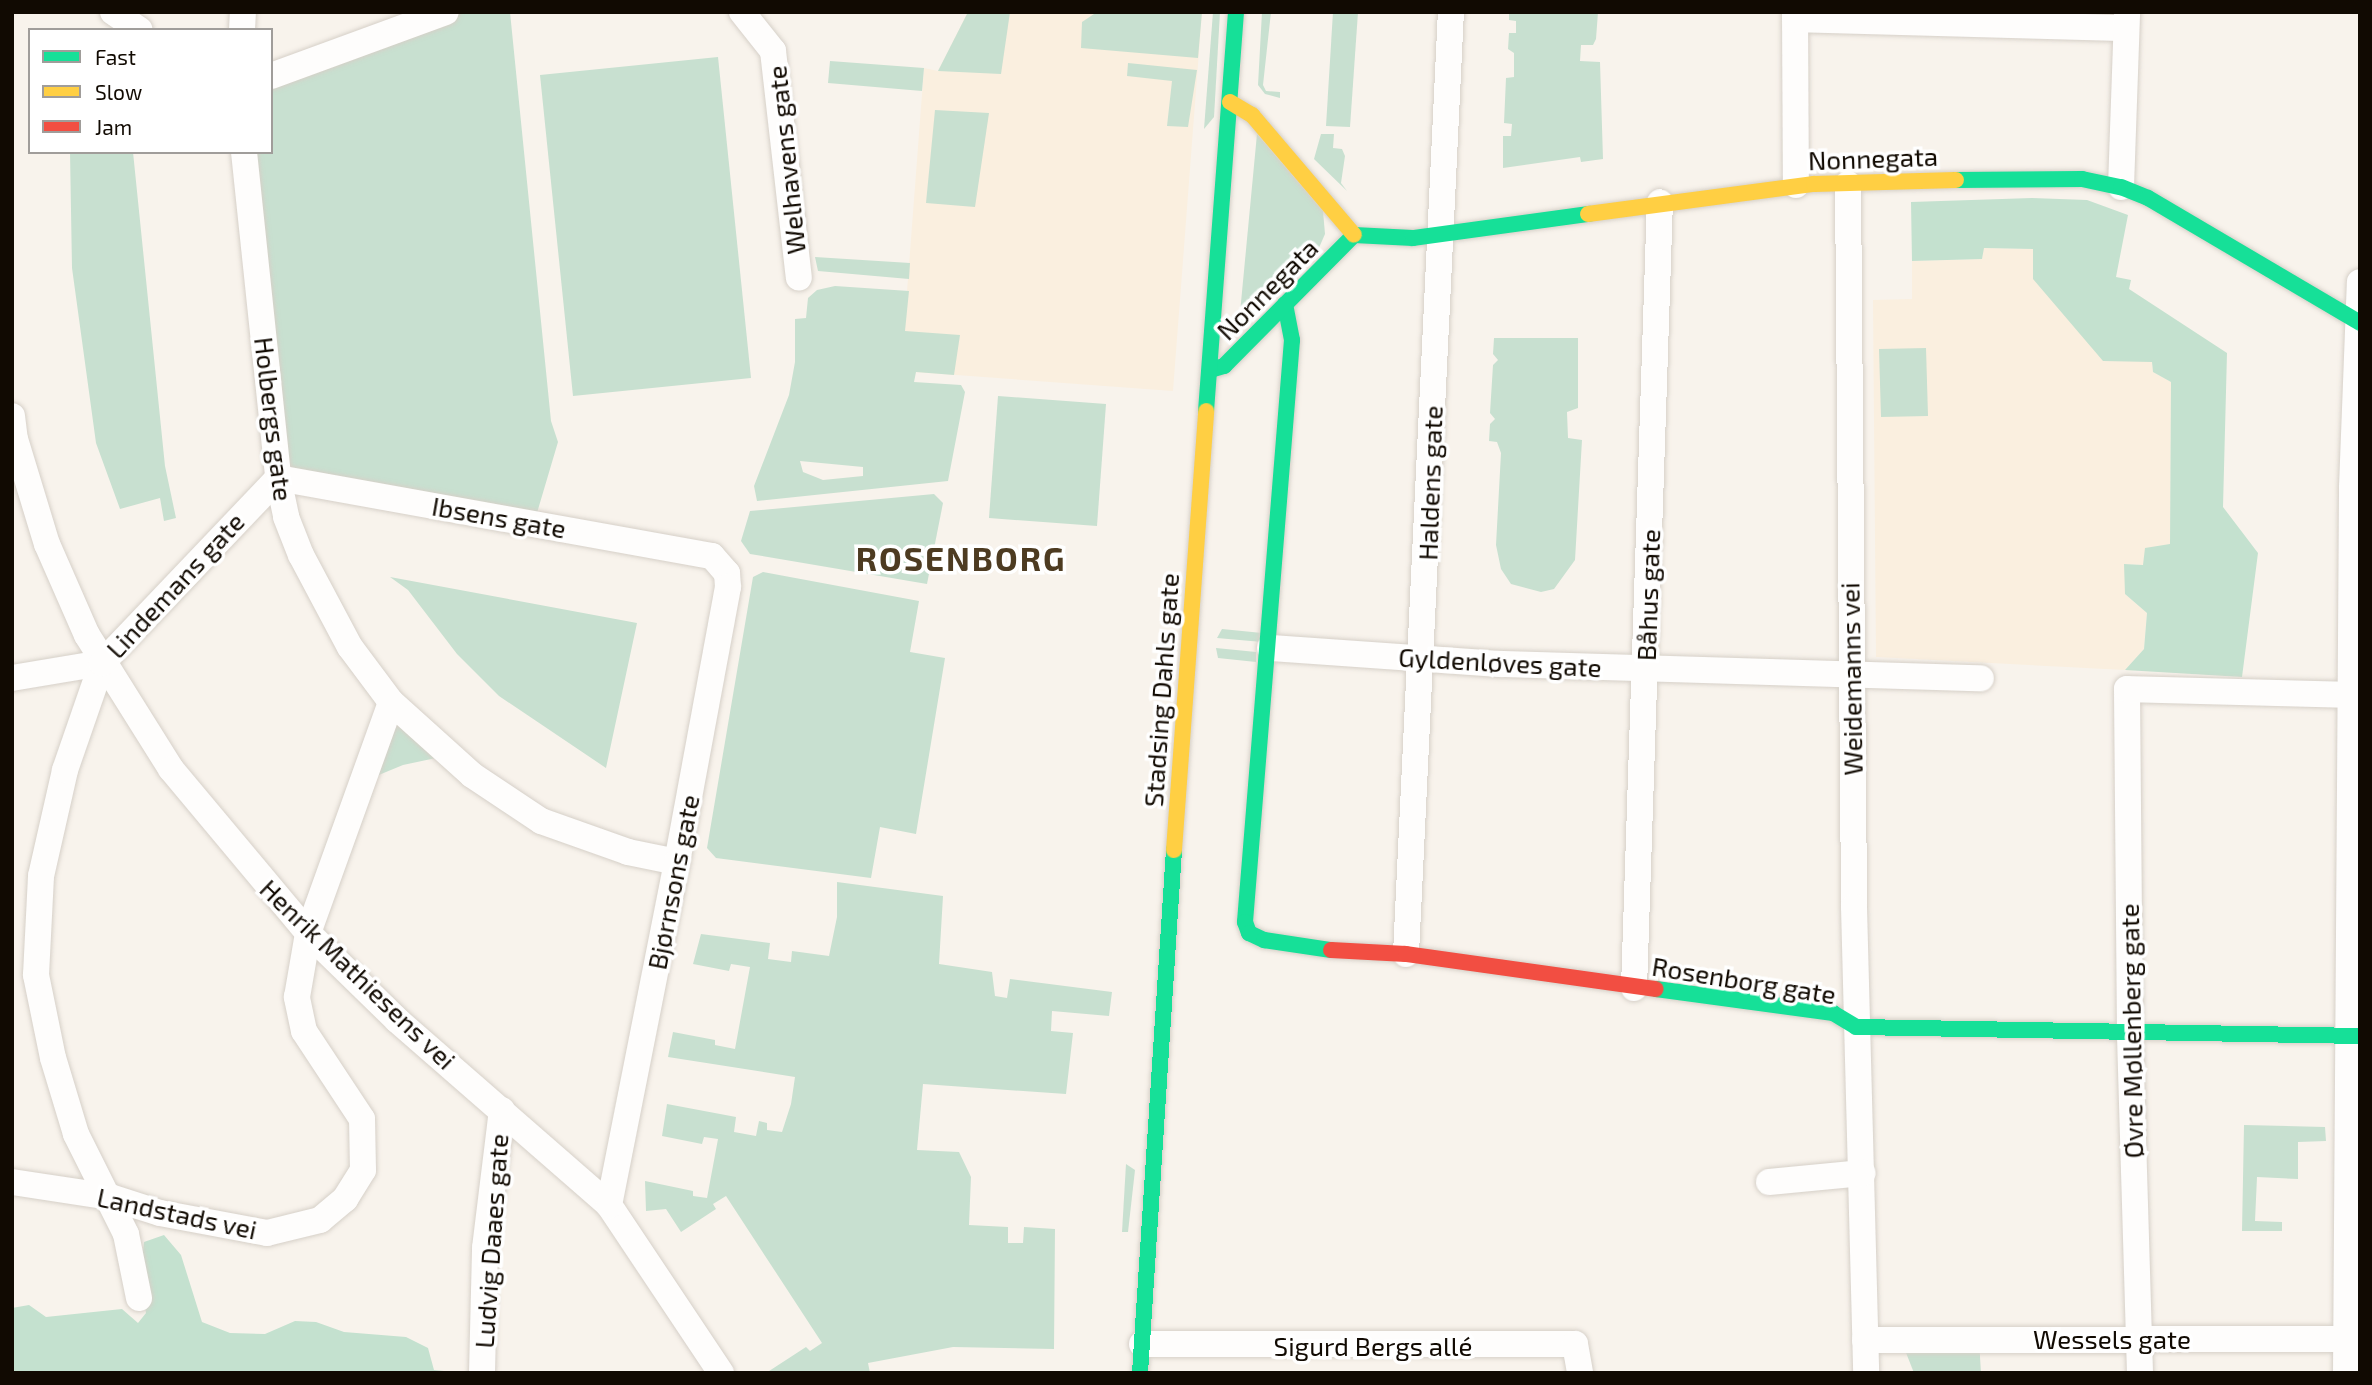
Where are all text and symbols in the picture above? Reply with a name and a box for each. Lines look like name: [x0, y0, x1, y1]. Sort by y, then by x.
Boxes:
legend: [28, 28, 273, 154]
text: Fast: [95, 44, 136, 69]
street label: Welhavens gate: [761, 64, 811, 256]
text: Slow: [95, 79, 142, 104]
text: Jam: [95, 114, 132, 139]
street label: Nonnegata: [1807, 140, 1939, 176]
street label: Nonnegata: [1210, 232, 1324, 346]
street label: Holbergs gate: [248, 335, 300, 503]
street label: Haldens gate: [1412, 405, 1448, 561]
street label: Ibsens gate: [430, 490, 568, 544]
street label: Lindemans gate: [100, 506, 250, 664]
street label: Båhus gate: [1630, 529, 1666, 661]
district label: ROSENBORG: [857, 539, 1065, 579]
street label: Stadsing Dahls gate: [1137, 572, 1185, 808]
street label: Weidemanns vei: [1834, 582, 1868, 776]
street label: Gyldenløves gate: [1398, 641, 1602, 683]
street label: Bjørnsons gate: [641, 792, 705, 972]
street label: Henrik Mathiesens vei: [254, 872, 462, 1076]
street label: Øvre Møllenberg gate: [2113, 903, 2149, 1159]
street label: Rosenborg gate: [1650, 950, 1838, 1010]
street label: Ludvig Daaes gate: [468, 1133, 514, 1349]
street label: Landstads vei: [94, 1181, 260, 1245]
street label: Wessels gate: [2033, 1323, 2191, 1355]
street label: Sigurd Bergs allé: [1274, 1330, 1472, 1362]

